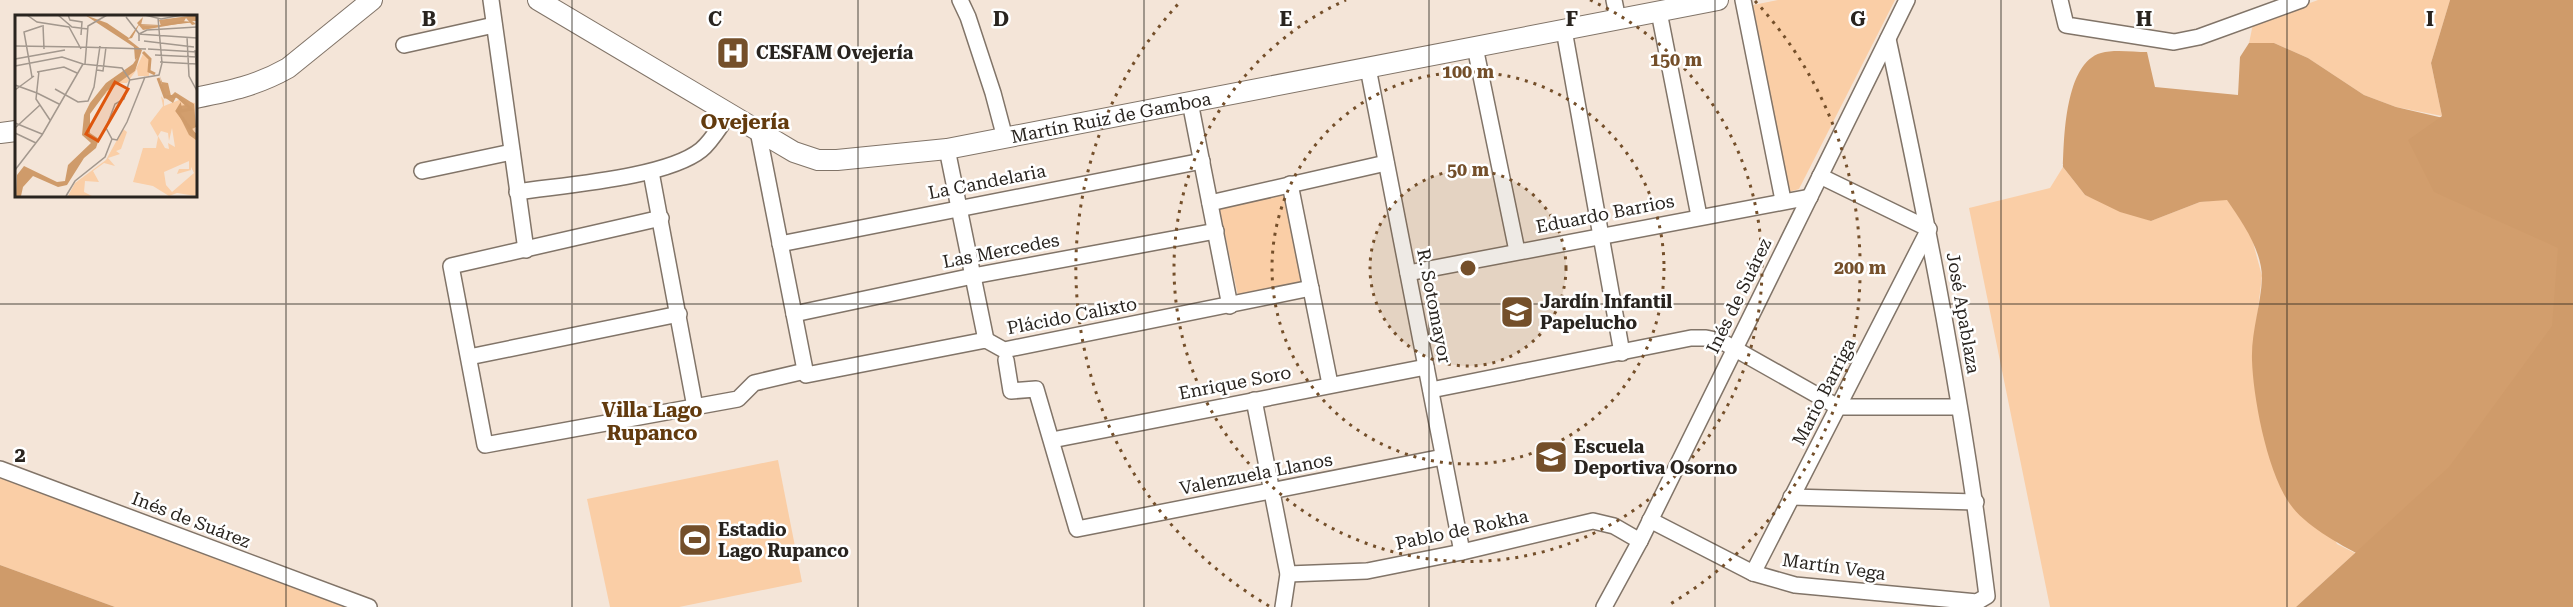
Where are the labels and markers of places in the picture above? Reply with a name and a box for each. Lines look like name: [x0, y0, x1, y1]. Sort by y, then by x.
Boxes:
hospital icon: CESFAM Ovejería: [715, 35, 751, 71]
place label: CESFAM Ovejería: [756, 42, 914, 63]
centre of rings: [1458, 258, 1478, 278]
place label: Jardín Infantil Papelucho: [1540, 291, 1672, 333]
school or university icon: Jardín Infantil Papelucho: [1499, 294, 1535, 330]
place label: Escuela Deportiva Osorno: [1574, 436, 1738, 478]
school or university icon: Escuela Deportiva Osorno: [1533, 439, 1569, 475]
place label: Estadio Lago Rupanco: [718, 519, 849, 561]
sports icon: Estadio Lago Rupanco: [677, 522, 713, 558]

